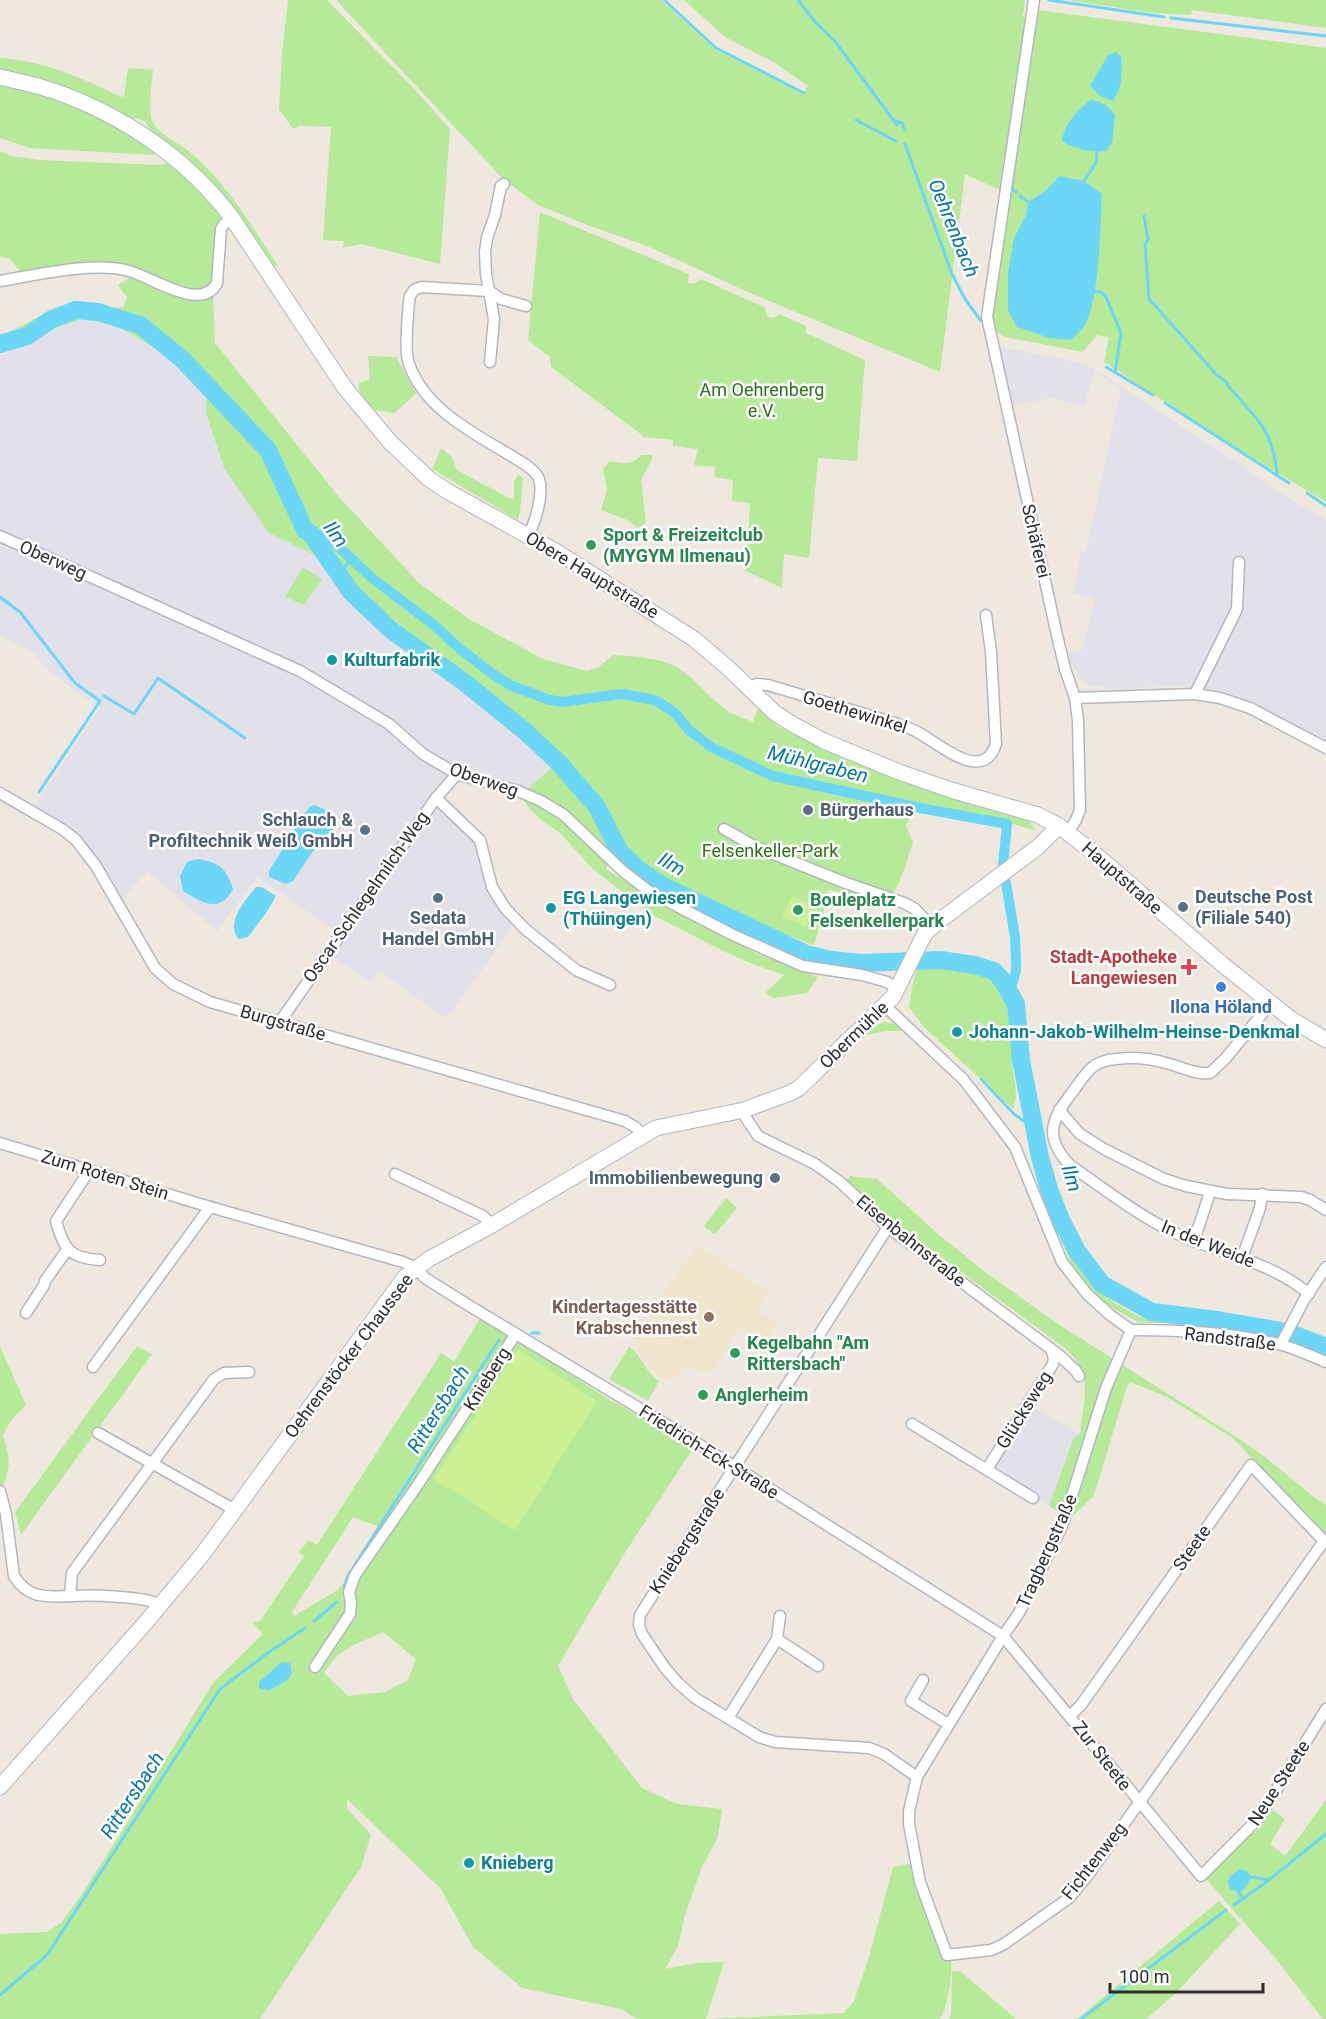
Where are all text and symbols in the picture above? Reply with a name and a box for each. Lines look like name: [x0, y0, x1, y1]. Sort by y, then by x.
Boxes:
water label: Oehrenbach: [923, 175, 985, 281]
park label: Am Oehrenberg e.V.: [700, 379, 824, 421]
street label: Schäferei: [1018, 502, 1055, 580]
water label: Ilm: [318, 516, 354, 552]
place label: Sport & Freizeitclub (MYGYM Ilmenau): [603, 524, 763, 567]
street label: Obere Hauptstraße: [522, 527, 663, 623]
street label: Oberweg: [16, 535, 90, 584]
marker: Sport & Freizeitclub (MYGYM Ilmenau): [584, 538, 598, 552]
place label: Kulturfabrik: [344, 649, 441, 670]
marker: Kulturfabrik: [325, 653, 339, 667]
street label: Goethewinkel: [800, 686, 910, 737]
water label: Mühlgraben: [765, 740, 871, 788]
street label: Oberweg: [447, 758, 521, 801]
place label: Bürgerhaus: [820, 799, 914, 820]
marker: Bürgerhaus: [801, 803, 815, 817]
street label: Oscar-Schlegelmilch-Weg: [298, 807, 433, 986]
place label: Schlauch & Profiltechnik Weiß GmbH: [148, 809, 353, 851]
marker: Schlauch & Profiltechnik Weiß GmbH: [358, 823, 372, 837]
street label: Hauptstraße: [1078, 837, 1167, 918]
park label: Felsenkeller-Park: [702, 840, 839, 861]
water label: Ilm: [654, 847, 690, 881]
place label: Deutsche Post (Filiale 540): [1195, 886, 1312, 929]
place label: EG Langewiesen (Thüingen): [563, 887, 696, 930]
place label: Bouleplatz Felsenkellerpark: [810, 889, 945, 931]
marker: Sedata Handel GmbH: [431, 891, 445, 905]
marker: Deutsche Post (Filiale 540): [1176, 900, 1190, 914]
marker: EG Langewiesen (Thüingen): [544, 901, 558, 915]
marker: Bouleplatz Felsenkellerpark: [791, 903, 805, 917]
place label: Sedata Handel GmbH: [382, 907, 494, 949]
place label: Stadt-Apotheke Langewiesen: [1050, 946, 1177, 988]
marker: Stadt-Apotheke Langewiesen: [1182, 960, 1196, 974]
marker: Ilona Höland: [1214, 980, 1228, 994]
place label: Ilona Höland: [1170, 996, 1272, 1017]
street label: Obermühle: [815, 997, 892, 1073]
street label: Burgstraße: [238, 1000, 328, 1045]
place label: Johann-Jakob-Wilhelm-Heinse-Denkmal: [969, 1021, 1300, 1042]
marker: Johann-Jakob-Wilhelm-Heinse-Denkmal: [950, 1025, 964, 1039]
street label: Zum Roten Stein: [39, 1145, 172, 1204]
water label: Ilm: [1057, 1162, 1087, 1194]
place label: Immobilienbewegung: [589, 1167, 763, 1188]
marker: Immobilienbewegung: [768, 1171, 782, 1185]
street label: Eisenbahnstraße: [853, 1190, 970, 1291]
street label: In der Weide: [1158, 1215, 1258, 1272]
street label: Oehrenstöcker Chaussee: [280, 1270, 417, 1442]
place label: Kindertagesstätte Krabschennest: [552, 1296, 697, 1338]
marker: Kindertagesstätte Krabschennest: [702, 1310, 716, 1324]
street label: Randstraße: [1183, 1322, 1277, 1355]
place label: Kegelbahn "Am Rittersbach": [747, 1332, 869, 1374]
street label: Knieberg: [459, 1343, 514, 1414]
marker: Kegelbahn "Am Rittersbach": [728, 1346, 742, 1360]
water label: Rittersbach: [402, 1361, 474, 1457]
street label: Glücksweg: [991, 1367, 1056, 1452]
place label: Anglerheim: [715, 1384, 808, 1405]
marker: Anglerheim: [696, 1388, 710, 1402]
street label: Friedrich-Eck-Straße: [636, 1400, 783, 1503]
street label: Kniebergstraße: [645, 1484, 729, 1597]
street label: Tragbergstraße: [1012, 1491, 1081, 1611]
street label: Steete: [1168, 1521, 1215, 1575]
street label: Zur Steete: [1069, 1717, 1136, 1795]
street label: Neue Steete: [1243, 1736, 1314, 1829]
water label: Rittersbach: [95, 1747, 169, 1843]
street label: Fichtenweg: [1057, 1818, 1130, 1903]
place label: Knieberg: [481, 1852, 554, 1873]
marker: Knieberg: [462, 1856, 476, 1870]
scale bar: [1110, 1956, 1263, 1994]
text: 100 m: [1119, 1966, 1170, 1987]

